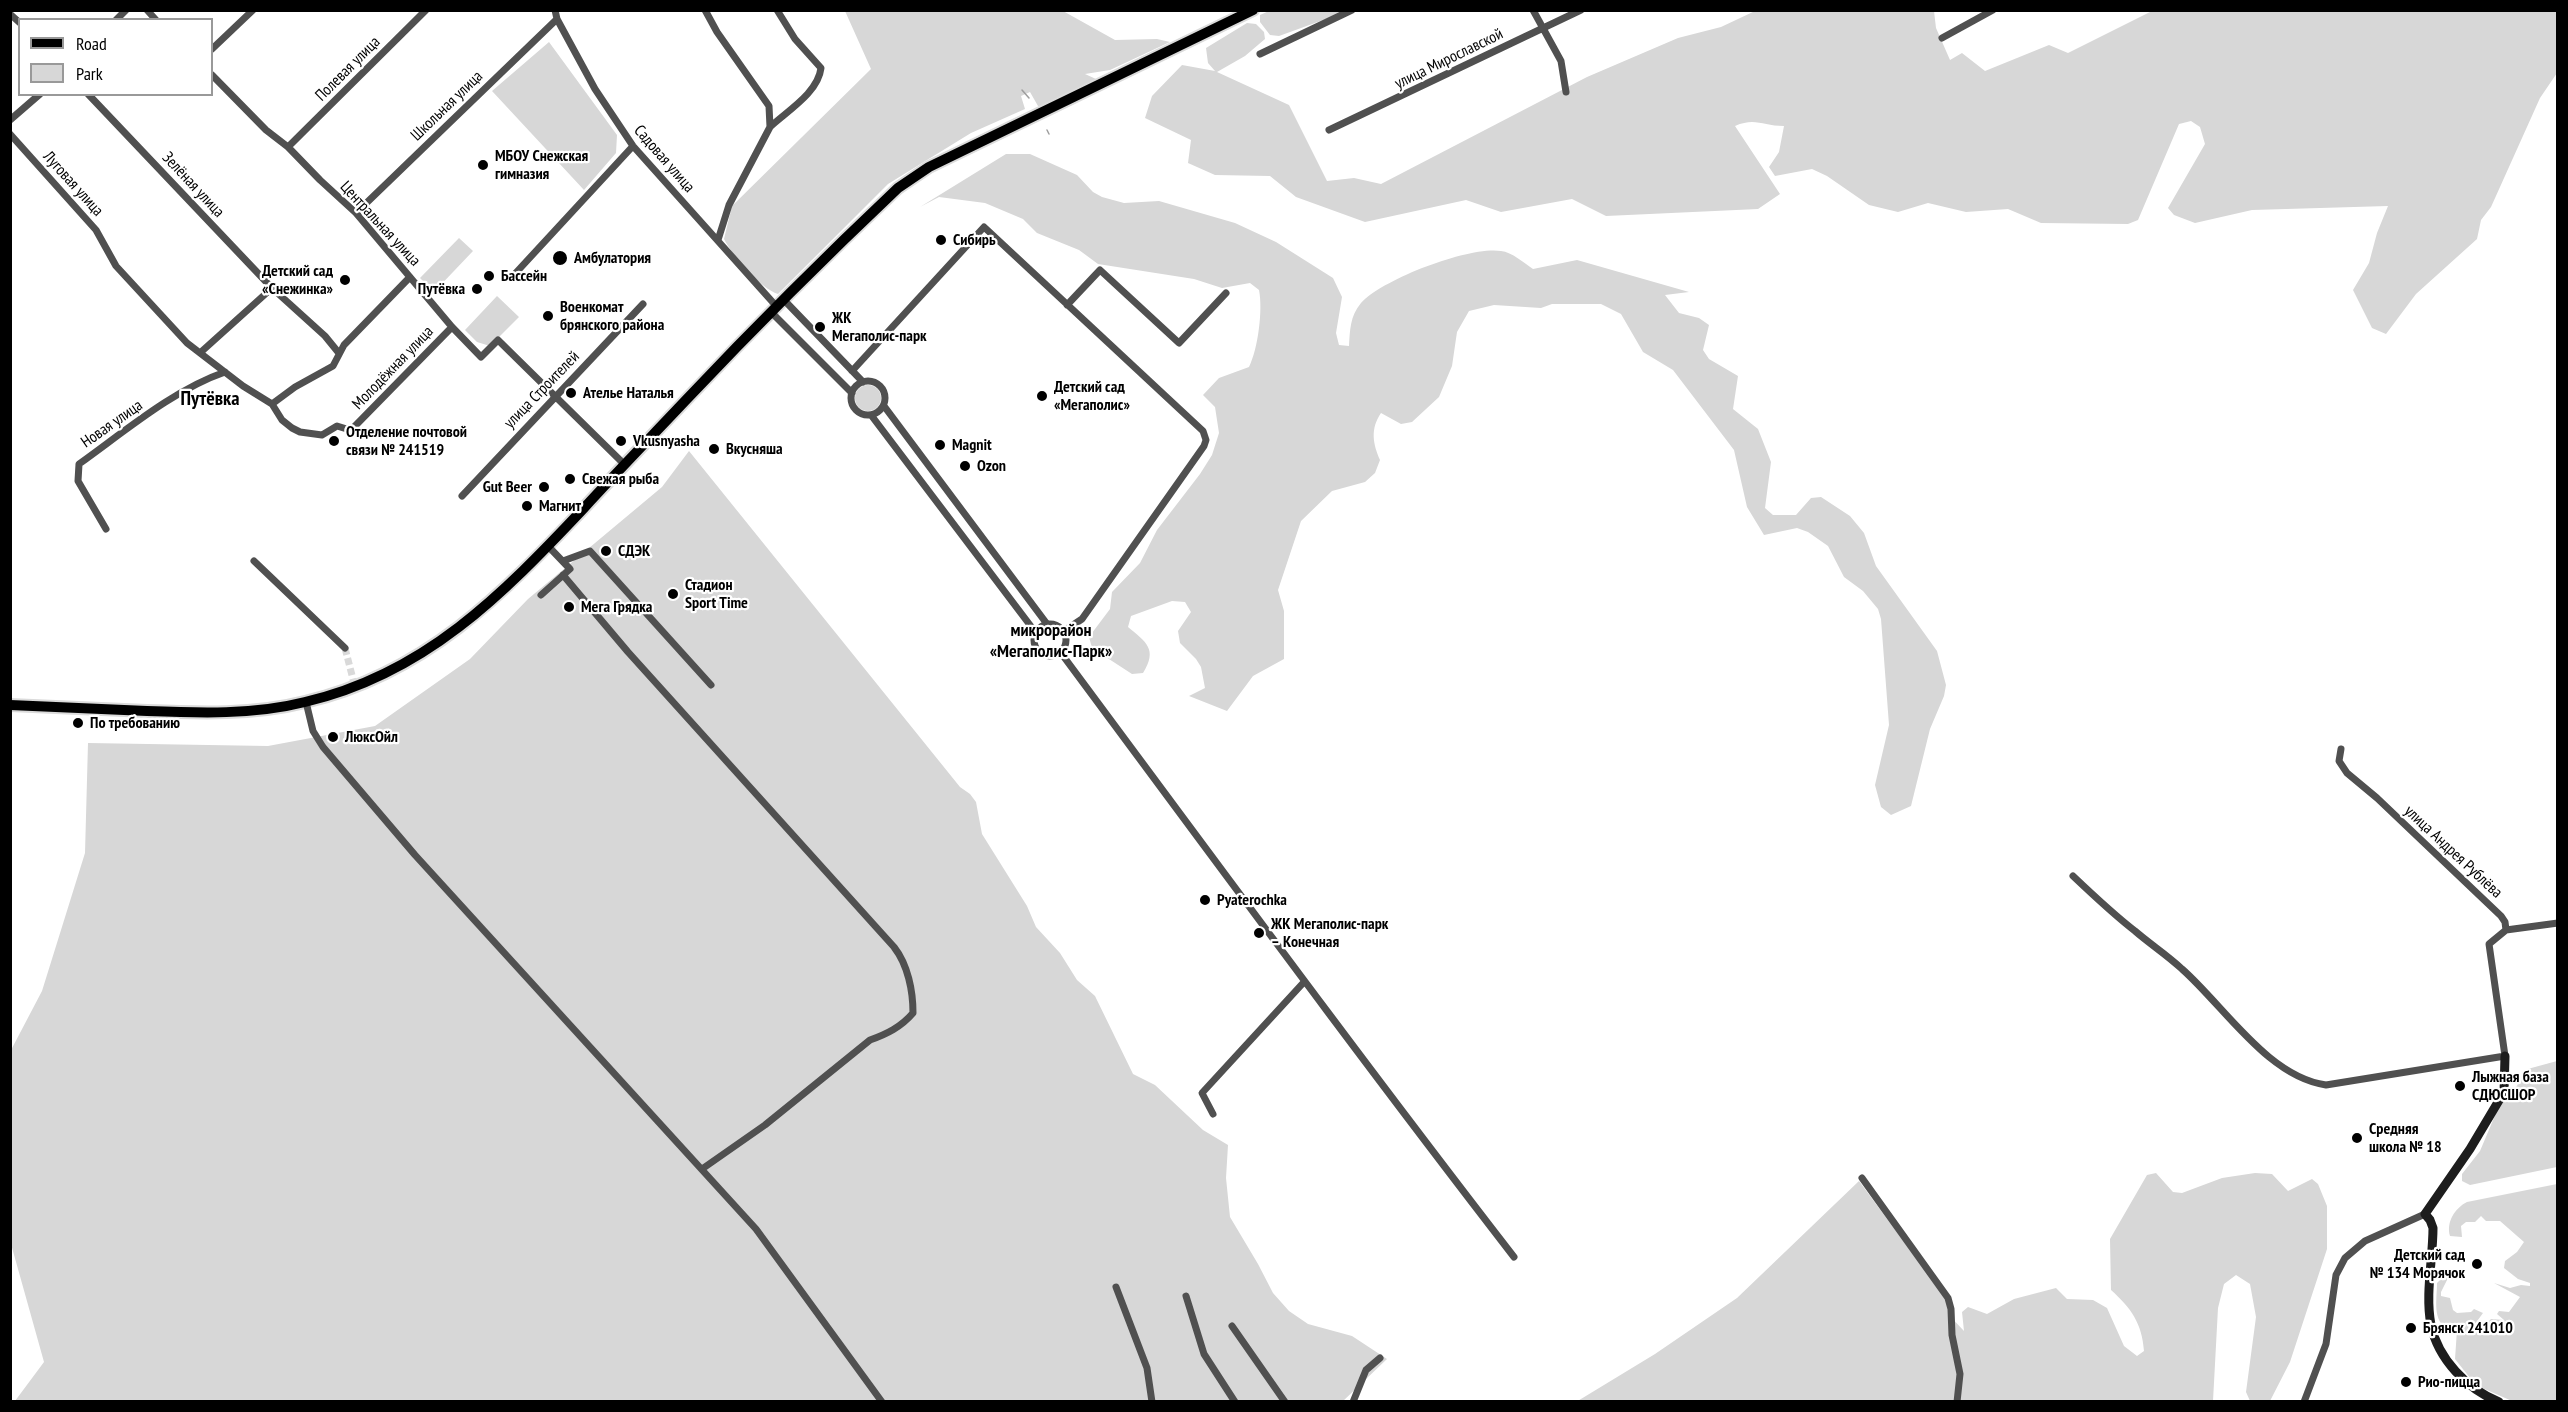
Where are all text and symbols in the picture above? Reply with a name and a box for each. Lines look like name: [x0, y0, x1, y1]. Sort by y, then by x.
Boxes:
legend: [18, 18, 213, 96]
street label: улица Мирославской: [1392, 25, 1506, 93]
text: Road: [76, 32, 107, 55]
street label: Полевая улица: [312, 33, 384, 105]
text: Park: [76, 62, 103, 85]
street label: Школьная улица: [407, 67, 487, 145]
street label: Садовая улица: [630, 121, 698, 197]
place label: МБОУ Снежская гимназия: [495, 146, 588, 184]
street label: Луговая улица: [39, 148, 107, 220]
street label: Зелёная улица: [158, 148, 228, 222]
marker: МБОУ Снежская гимназия: [476, 158, 490, 172]
street label: Центральная улица: [336, 178, 424, 270]
place label: Сибирь: [953, 230, 996, 250]
marker: Сибирь: [934, 233, 948, 247]
place label: Амбулатория: [574, 248, 651, 268]
marker: Амбулатория: [551, 249, 569, 267]
place label: Детский сад «Снежинка»: [262, 261, 333, 299]
place label: Бассейн: [501, 266, 547, 286]
marker: Бассейн: [482, 269, 496, 283]
marker: Детский сад «Снежинка»: [338, 273, 352, 287]
place label: Путёвка: [418, 279, 465, 299]
marker: Путёвка: [470, 282, 484, 296]
place label: Военкомат брянского района: [560, 297, 664, 335]
place label: ЖК Мегаполис-парк: [832, 308, 927, 346]
marker: Военкомат брянского района: [541, 309, 555, 323]
marker: ЖК Мегаполис-парк: [813, 320, 827, 334]
street label: Молодёжная улица: [348, 322, 438, 414]
street label: улица Строителей: [500, 347, 584, 433]
place label: Детский сад «Мегаполис»: [1054, 377, 1130, 415]
place label: Ателье Наталья: [583, 383, 674, 403]
marker: Ателье Наталья: [564, 386, 578, 400]
district label: Путёвка: [180, 387, 240, 411]
marker: Детский сад «Мегаполис»: [1035, 389, 1049, 403]
street label: Новая улица: [78, 396, 146, 452]
place label: Отделение почтовой связи № 241519: [346, 422, 467, 460]
place label: Vkusnyasha: [633, 431, 700, 451]
marker: Отделение почтовой связи № 241519: [327, 434, 341, 448]
marker: Vkusnyasha: [614, 434, 628, 448]
place label: Magnit: [952, 435, 992, 455]
marker: Magnit: [933, 438, 947, 452]
place label: Вкусняша: [726, 439, 783, 459]
marker: Вкусняша: [707, 442, 721, 456]
place label: Ozon: [977, 456, 1006, 476]
marker: Ozon: [958, 459, 972, 473]
place label: Свежая рыба: [582, 469, 659, 489]
marker: Свежая рыба: [563, 472, 577, 486]
place label: Gut Beer: [483, 477, 532, 497]
marker: Gut Beer: [537, 480, 551, 494]
place label: Магнит: [539, 496, 581, 516]
marker: Магнит: [520, 499, 534, 513]
place label: СДЭК: [618, 541, 650, 561]
marker: СДЭК: [599, 544, 613, 558]
place label: Стадион Sport Time: [685, 575, 748, 613]
marker: Стадион Sport Time: [666, 587, 680, 601]
place label: Мега Грядка: [581, 597, 652, 617]
marker: Мега Грядка: [562, 600, 576, 614]
district label: микрорайон «Мегаполис-Парк»: [990, 620, 1112, 662]
place label: По требованию: [90, 713, 180, 733]
marker: По требованию: [71, 716, 85, 730]
place label: ЛюксОйл: [345, 727, 398, 747]
marker: ЛюксОйл: [326, 730, 340, 744]
street label: улица Андрея Рублёва: [2400, 802, 2506, 902]
place label: Pyaterochka: [1217, 890, 1287, 910]
marker: Pyaterochka: [1198, 893, 1212, 907]
place label: ЖК Мегаполис-парк – Конечная: [1271, 914, 1388, 952]
marker: ЖК Мегаполис-парк – Конечная: [1252, 926, 1266, 940]
place label: Лыжная база СДЮСШОР: [2472, 1067, 2549, 1105]
marker: Лыжная база СДЮСШОР: [2453, 1079, 2467, 1093]
place label: Средняя школа № 18: [2369, 1119, 2442, 1157]
marker: Средняя школа № 18: [2350, 1131, 2364, 1145]
place label: Детский сад № 134 Морячок: [2370, 1245, 2465, 1283]
marker: Детский сад № 134 Морячок: [2470, 1257, 2484, 1271]
place label: Брянск 241010: [2423, 1318, 2513, 1338]
marker: Брянск 241010: [2404, 1321, 2418, 1335]
place label: Рио-пицца: [2418, 1372, 2480, 1392]
marker: Рио-пицца: [2399, 1375, 2413, 1389]

